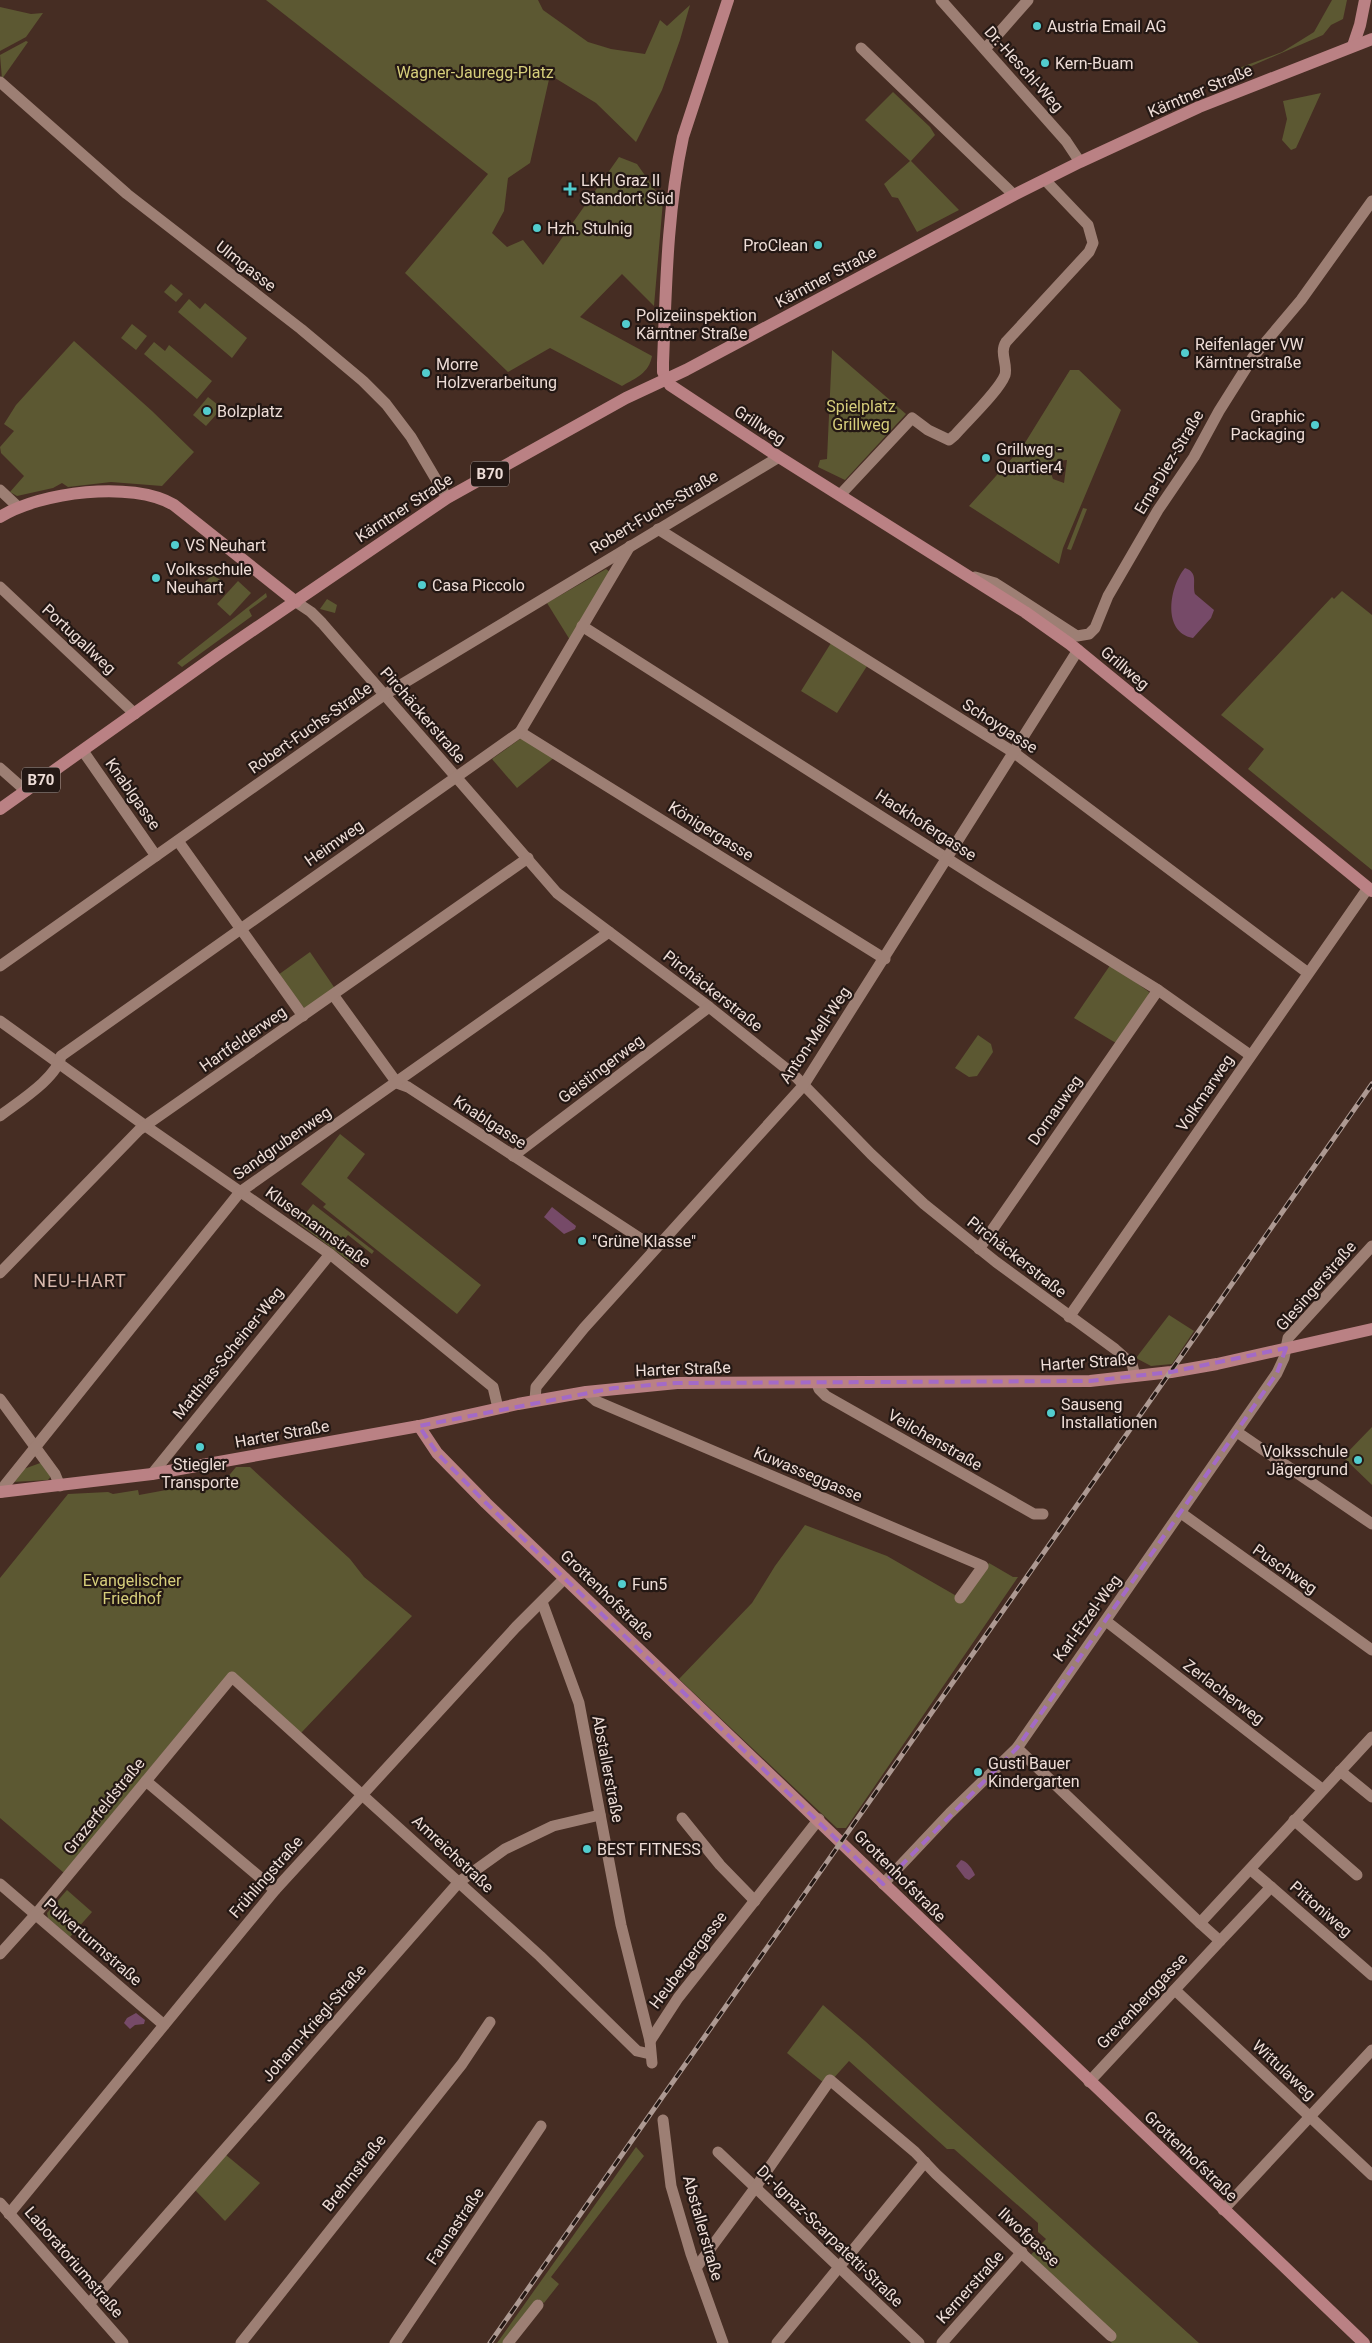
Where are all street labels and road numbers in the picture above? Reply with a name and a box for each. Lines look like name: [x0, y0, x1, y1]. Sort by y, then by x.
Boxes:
street label: Dr.-Heschl-Weg: [981, 22, 1067, 116]
street label: Kärntner Straße: [1145, 60, 1255, 122]
street label: Ulmgasse: [212, 237, 280, 295]
street label: Kärntner Straße: [772, 242, 880, 312]
street label: Grillweg: [731, 401, 789, 449]
street label: Erna-Diez-Straße: [1130, 406, 1208, 518]
road number: B70: [471, 462, 509, 486]
street label: Robert-Fuchs-Straße: [587, 466, 721, 558]
street label: Kärntner Straße: [352, 470, 456, 546]
street label: Portugallweg: [38, 600, 120, 678]
street label: Grillweg: [1097, 642, 1153, 694]
street label: Pirchäckerstraße: [376, 663, 470, 767]
street label: Robert-Fuchs-Straße: [245, 678, 375, 778]
street label: Schoygasse: [959, 695, 1041, 757]
street label: Knablgasse: [101, 755, 165, 833]
road number: B70: [22, 768, 60, 792]
street label: Hackhofergasse: [872, 785, 980, 865]
street label: Königergasse: [665, 797, 757, 865]
street label: Heimweg: [301, 816, 367, 870]
street label: Pirchäckerstraße: [660, 946, 766, 1036]
street label: Anton-Mell-Weg: [776, 983, 854, 1087]
street label: Hartfelderweg: [196, 1002, 290, 1076]
street label: Geistingerweg: [555, 1031, 647, 1107]
street label: Volkmarweg: [1172, 1051, 1238, 1135]
street label: Dornauweg: [1024, 1071, 1086, 1149]
street label: Knablgasse: [450, 1091, 530, 1153]
street label: Sandgrubenweg: [229, 1102, 335, 1184]
street label: Klusemannstraße: [262, 1183, 374, 1271]
street label: Pirchäckerstraße: [964, 1212, 1070, 1302]
street label: Glesingerstraße: [1272, 1237, 1360, 1335]
street label: Matthias-Scheiner-Weg: [169, 1283, 287, 1423]
street label: Harter Straße: [1040, 1349, 1136, 1375]
street label: Harter Straße: [635, 1358, 731, 1380]
street label: Veilchenstraße: [884, 1405, 986, 1475]
street label: Harter Straße: [233, 1416, 331, 1452]
street label: Kuwasseggasse: [751, 1443, 865, 1505]
street label: Puschweg: [1249, 1540, 1321, 1598]
street label: Grottenhofstraße: [557, 1546, 657, 1644]
street label: Karl-Etzel-Weg: [1049, 1571, 1125, 1665]
street label: Zerlacherweg: [1180, 1655, 1268, 1729]
street label: Abstallerstraße: [588, 1714, 628, 1824]
street label: Grazerfeldstraße: [59, 1754, 149, 1858]
street label: Amreichstraße: [408, 1811, 498, 1897]
street label: Grottenhofstraße: [850, 1826, 950, 1926]
street label: Frühlingstraße: [225, 1832, 307, 1922]
street label: Pittoniweg: [1286, 1877, 1356, 1941]
street label: Pulverturmstraße: [40, 1894, 146, 1990]
street label: Heubergergasse: [645, 1908, 731, 2012]
street label: Grevenberggasse: [1093, 1949, 1191, 2053]
street label: Johann-Kriegl-Straße: [258, 1960, 370, 2086]
street label: Wittulaweg: [1248, 2036, 1320, 2104]
street label: Grottenhofstraße: [1141, 2107, 1241, 2205]
street label: Brehmstraße: [318, 2131, 390, 2215]
street label: Dr.-Ignaz-Scarpatetti-Straße: [753, 2161, 907, 2311]
street label: Abstallerstraße: [679, 2173, 727, 2283]
street label: Faunastraße: [422, 2184, 488, 2268]
street label: Laboratoriumstraße: [21, 2203, 127, 2321]
street label: Ilwofgasse: [994, 2204, 1064, 2270]
street label: Kernerstraße: [932, 2247, 1008, 2327]

